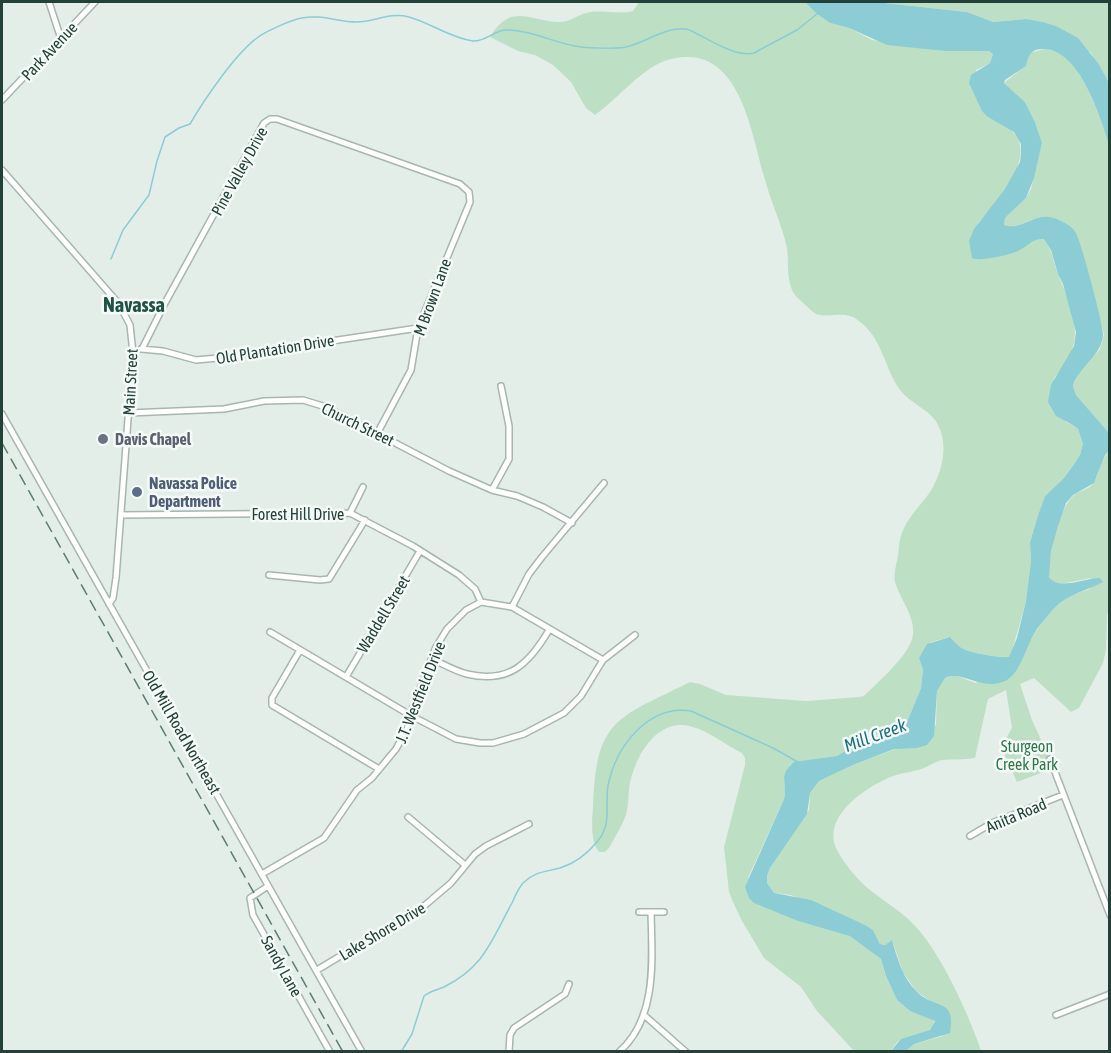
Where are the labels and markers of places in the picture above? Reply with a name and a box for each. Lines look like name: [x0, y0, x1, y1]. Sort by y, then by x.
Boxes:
place label: Davis Chapel: [115, 430, 192, 448]
marker: Davis Chapel: [96, 432, 110, 446]
place label: Navassa Police Department: [149, 474, 237, 510]
marker: Navassa Police Department: [130, 485, 144, 499]

